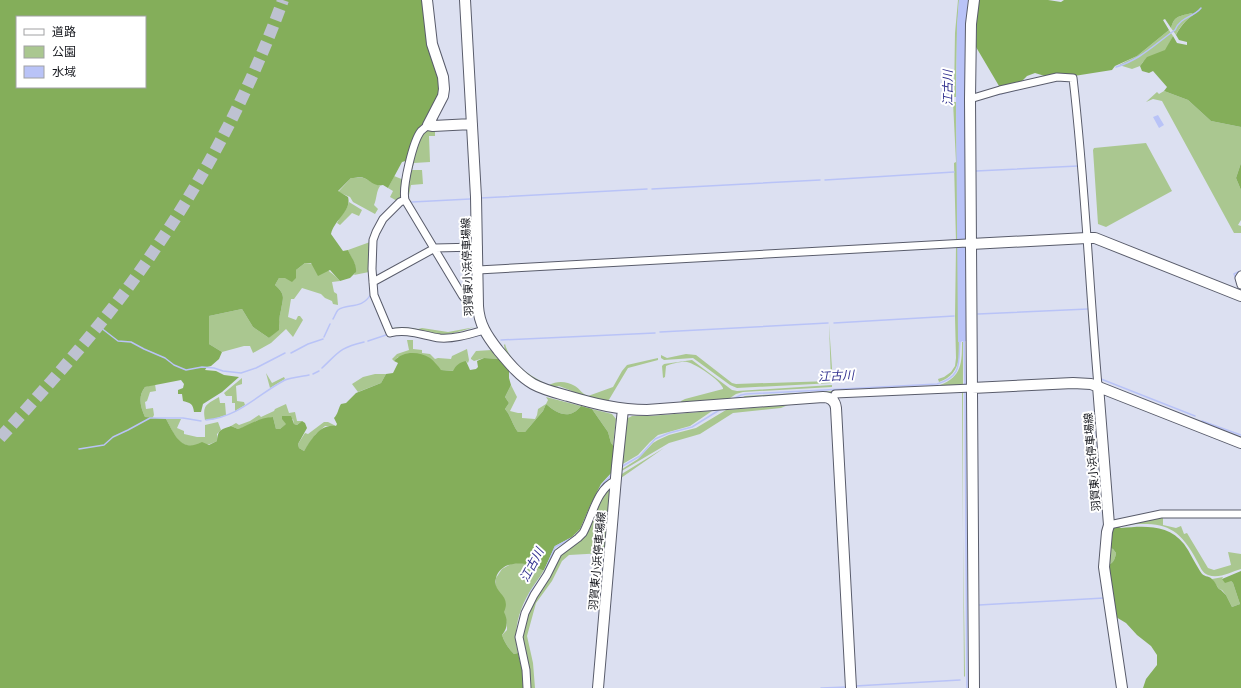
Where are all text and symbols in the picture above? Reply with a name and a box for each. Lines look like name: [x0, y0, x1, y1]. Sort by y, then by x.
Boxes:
legend: [16, 16, 146, 88]
text: 道路: [52, 25, 76, 39]
text: 公園: [52, 45, 76, 59]
text: 水域: [52, 65, 76, 79]
water label: 江古川: [941, 68, 955, 106]
street label: 羽賀東小浜停車場線: [459, 217, 475, 317]
water label: 江古川: [818, 368, 856, 384]
street label: 羽賀東小浜停車場線: [1082, 412, 1102, 512]
street label: 羽賀東小浜停車場線: [587, 511, 607, 611]
water label: 江古川: [517, 544, 548, 584]

